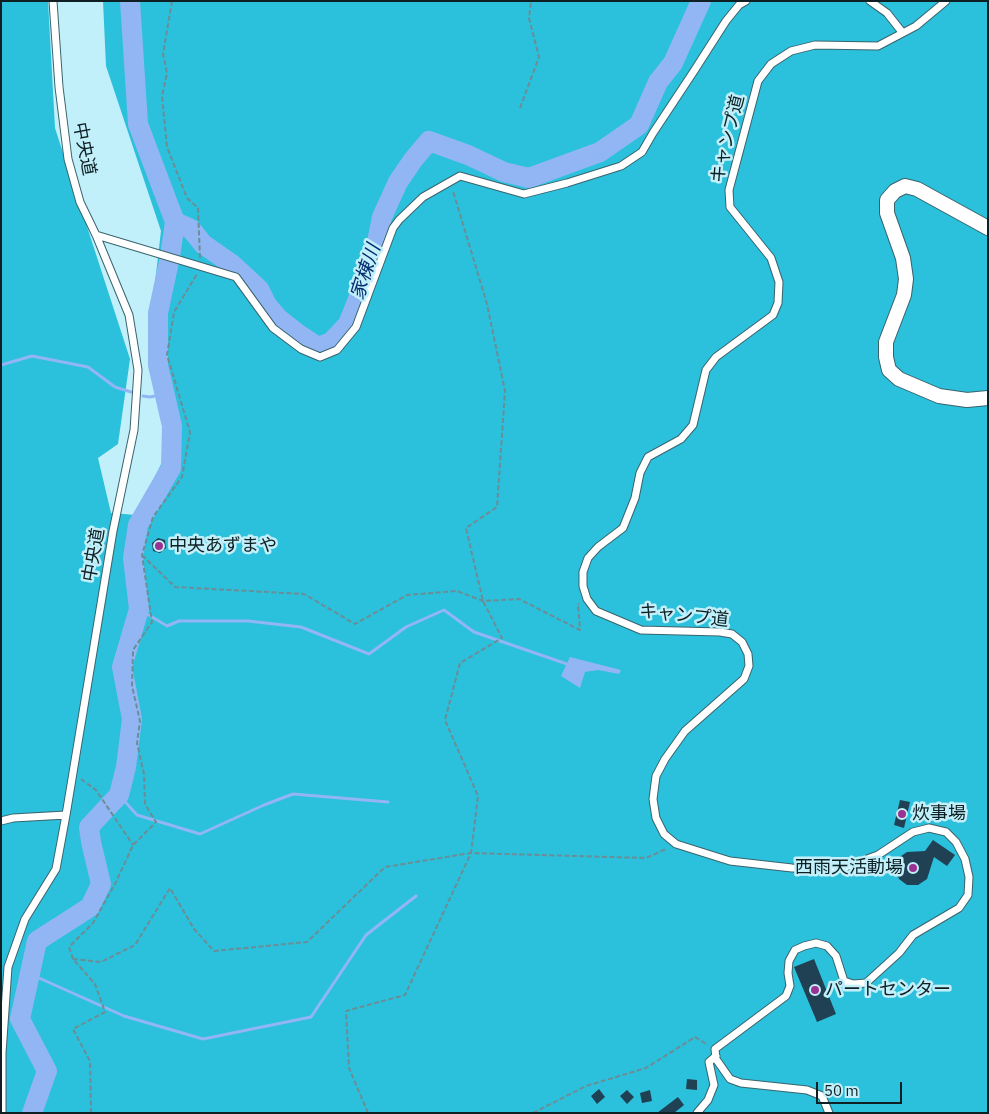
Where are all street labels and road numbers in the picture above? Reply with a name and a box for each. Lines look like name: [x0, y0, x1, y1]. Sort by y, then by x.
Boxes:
street label: キャンプ道: [707, 93, 749, 185]
street label: 中央道: [68, 120, 100, 178]
street label: 中央道: [79, 527, 109, 583]
street label: キャンプ道: [638, 601, 730, 631]

